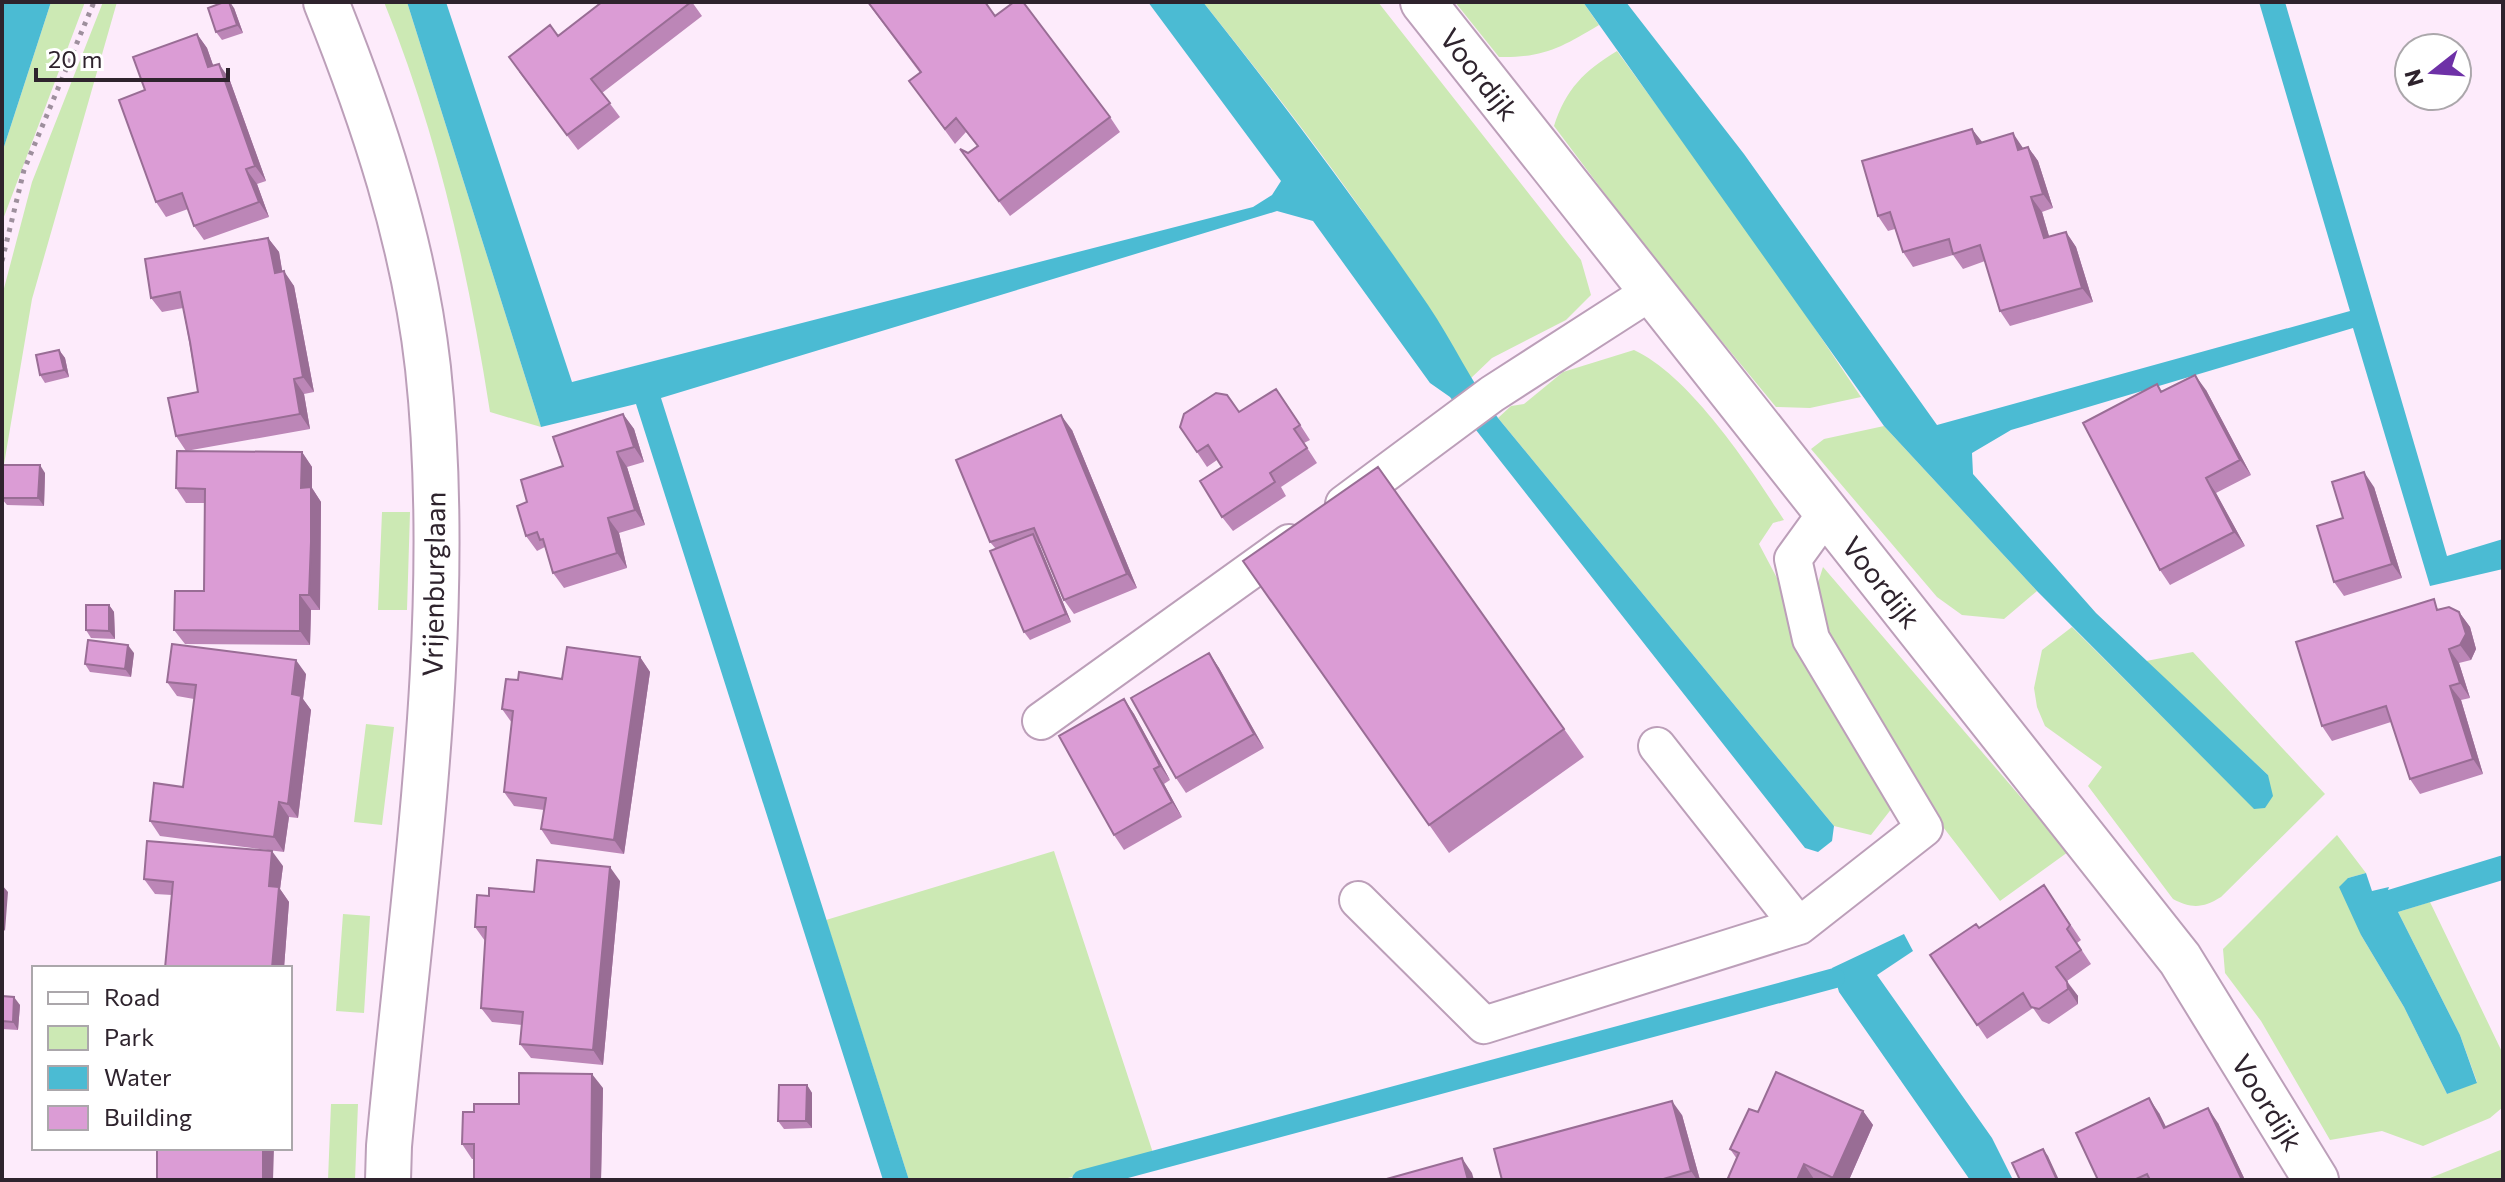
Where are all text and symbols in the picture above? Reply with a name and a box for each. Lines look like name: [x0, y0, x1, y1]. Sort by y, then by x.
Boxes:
street label: Voordijk: [1434, 21, 1526, 127]
scale bar: [36, 32, 228, 82]
north arrow: [2393, 32, 2473, 112]
text: 20 m: [48, 44, 102, 73]
text: N: [2398, 66, 2429, 90]
street label: Vrijenburglaan: [414, 491, 452, 677]
street label: Voordijk: [1836, 529, 1928, 635]
legend: [32, 966, 292, 1150]
text: Road: [104, 982, 160, 1011]
text: Park: [104, 1022, 154, 1051]
street label: Voordijk: [2225, 1048, 2311, 1156]
text: Water: [104, 1062, 172, 1091]
text: Building: [104, 1102, 192, 1131]

